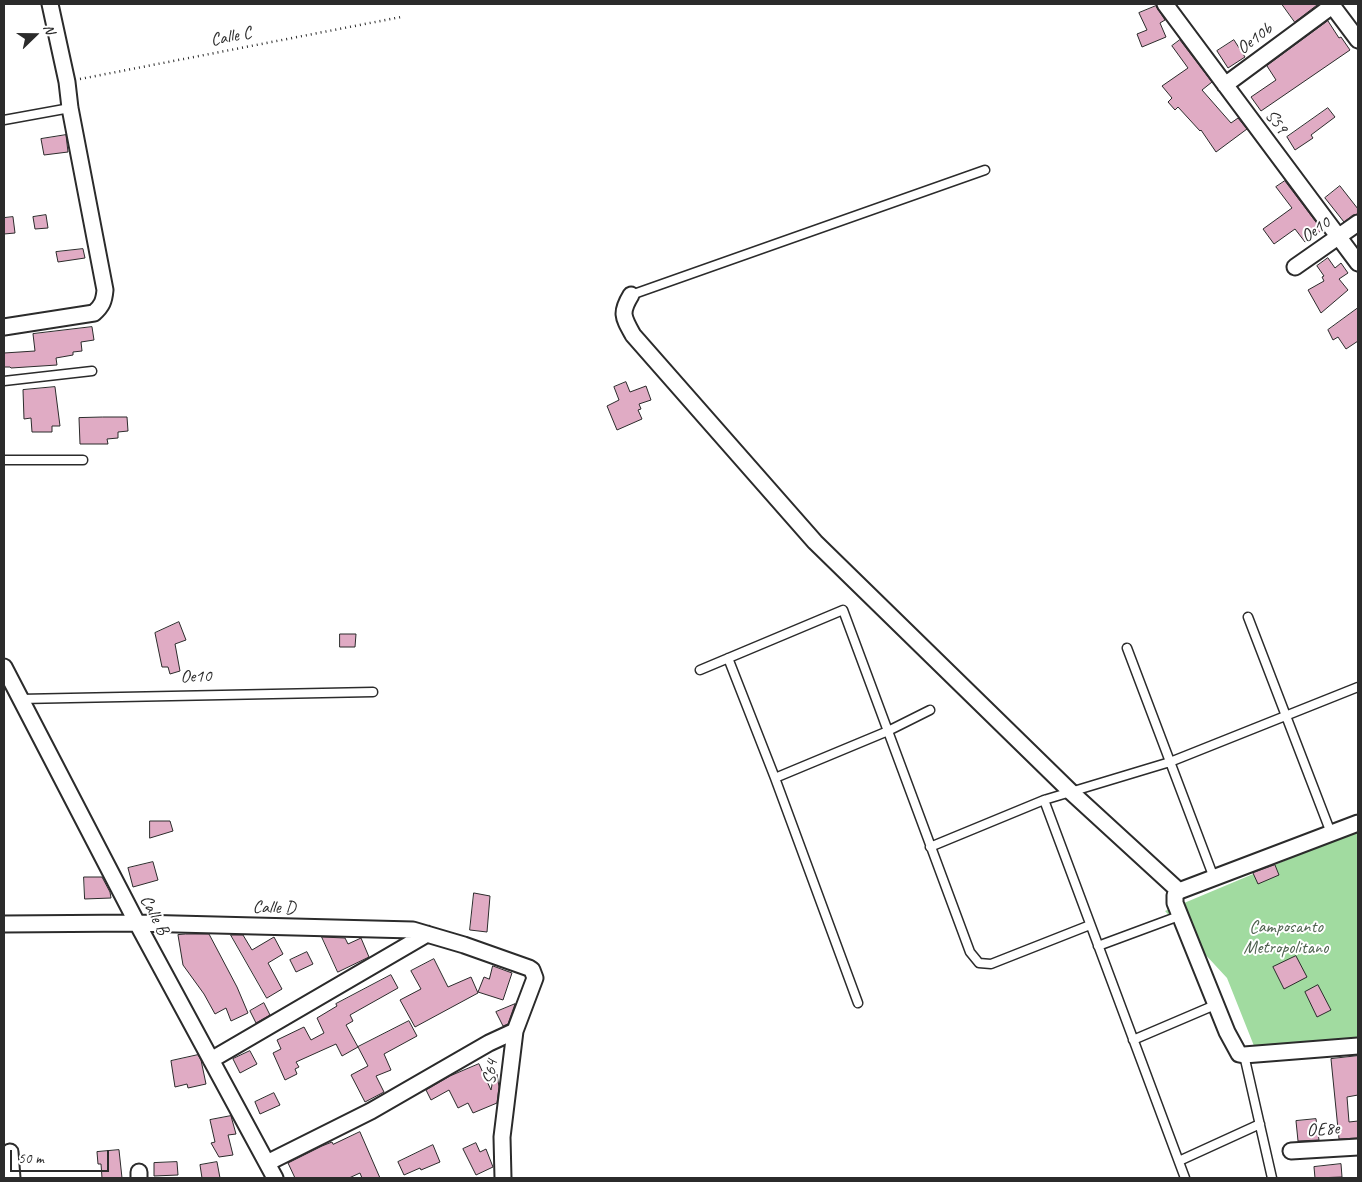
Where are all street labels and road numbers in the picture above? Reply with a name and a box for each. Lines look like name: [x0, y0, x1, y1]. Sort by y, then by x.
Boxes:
street label: Oe10b: [1233, 19, 1277, 59]
street label: Calle C: [209, 22, 253, 52]
street label: S59: [1260, 106, 1292, 138]
street label: Oe10: [1297, 212, 1335, 248]
street label: Oe10: [180, 666, 212, 688]
street label: Calle B: [135, 891, 173, 939]
street label: Calle D: [252, 897, 296, 919]
street label: S64: [479, 1058, 503, 1086]
street label: OE8e: [1306, 1118, 1340, 1142]

